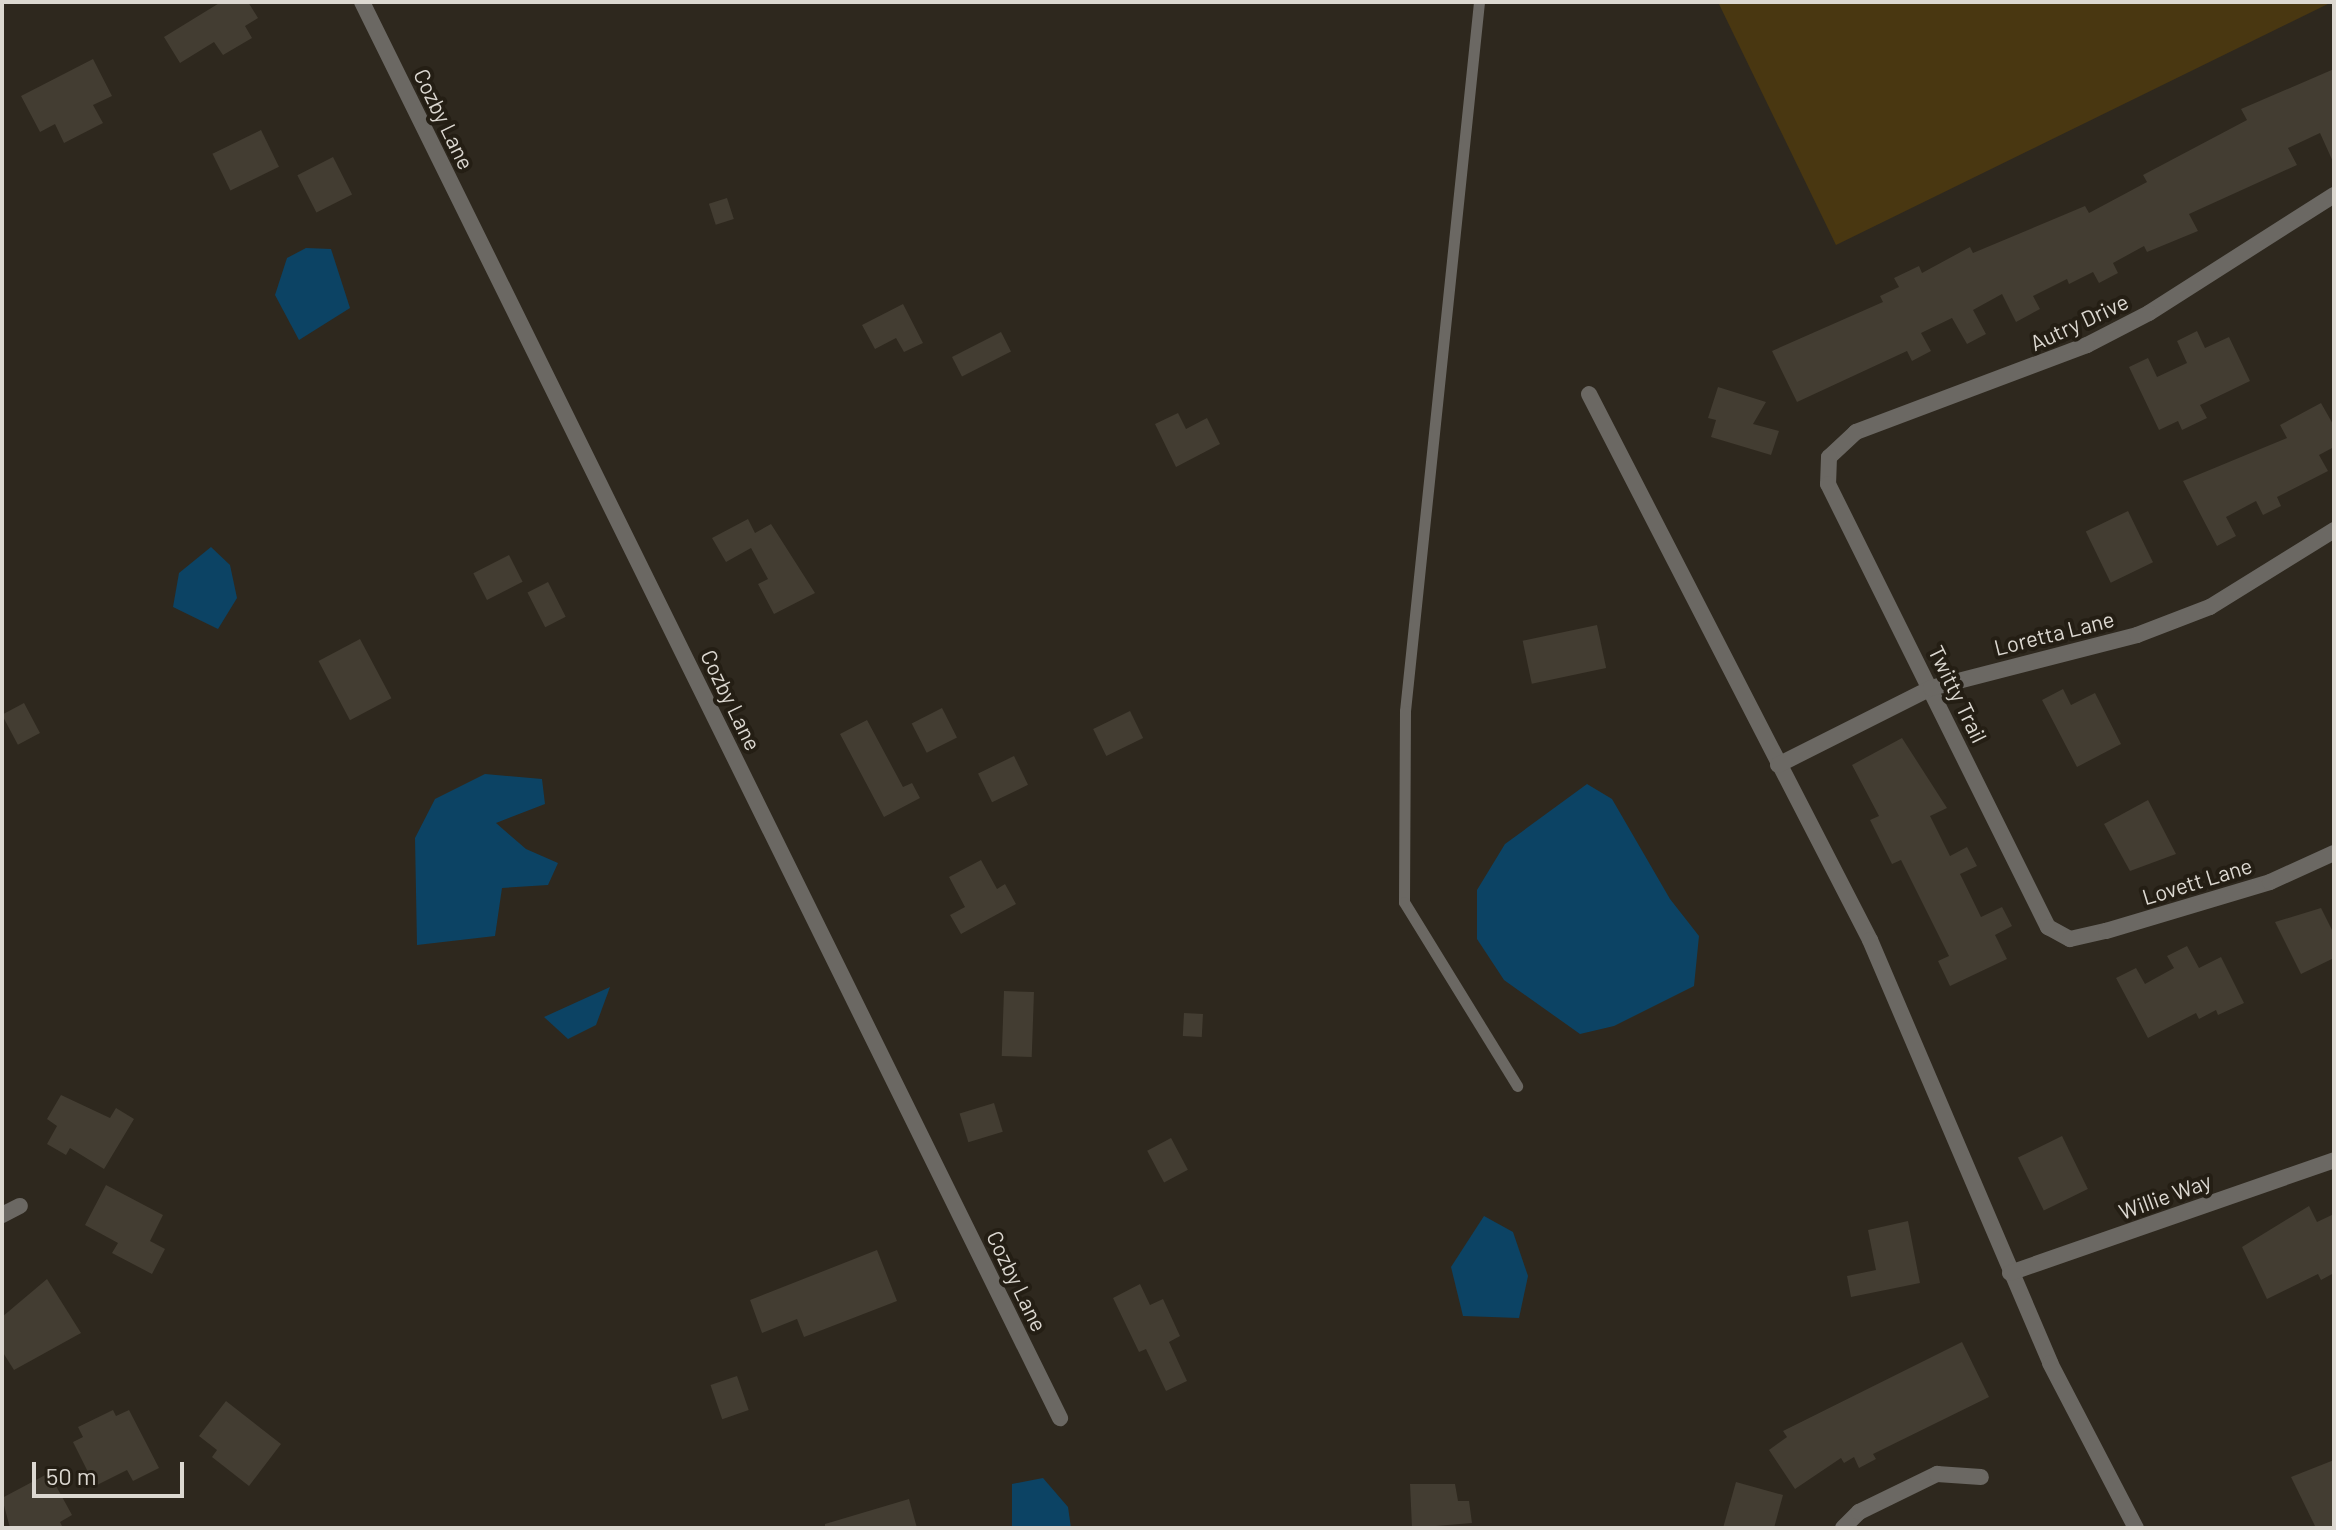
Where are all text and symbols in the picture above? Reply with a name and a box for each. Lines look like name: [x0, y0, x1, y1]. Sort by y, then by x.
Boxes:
street label: Cozby Lane: [408, 64, 480, 174]
street label: Autry Drive: [2026, 288, 2132, 356]
street label: Loretta Lane: [1991, 605, 2117, 661]
street label: Twitty Trail: [1923, 641, 1993, 747]
street label: Cozby Lane: [695, 645, 767, 755]
street label: Lovett Lane: [2139, 852, 2255, 910]
street label: Willie Way: [2115, 1167, 2215, 1225]
street label: Cozby Lane: [981, 1226, 1053, 1336]
scale bar: [36, 1446, 188, 1496]
text: 50 m: [46, 1461, 97, 1490]

